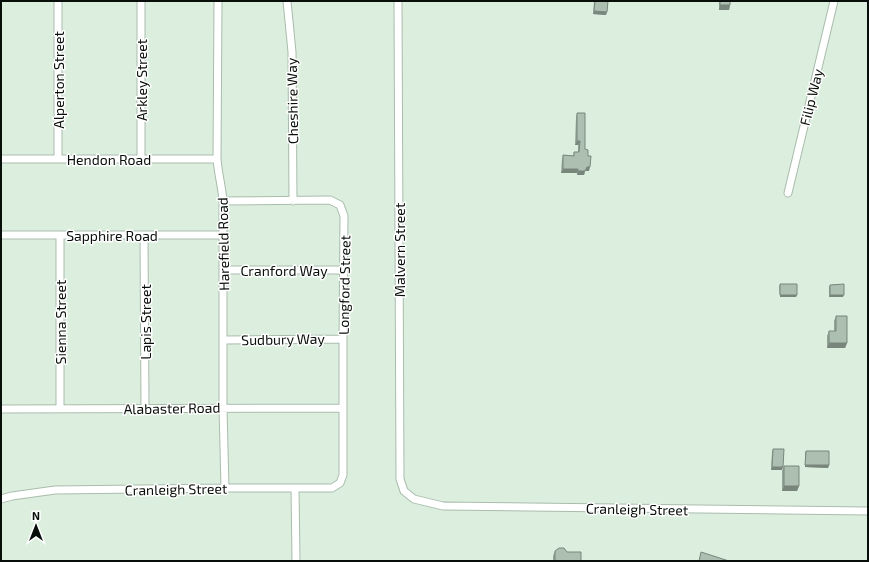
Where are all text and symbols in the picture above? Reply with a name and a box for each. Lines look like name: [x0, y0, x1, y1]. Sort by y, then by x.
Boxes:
street label: Alperton Street: [50, 31, 67, 129]
street label: Arkley Street: [133, 39, 150, 121]
street label: Cheshire Way: [283, 57, 301, 144]
street label: Filip Way: [796, 66, 826, 127]
street label: Hendon Road: [67, 151, 151, 168]
street label: Harefield Road: [214, 197, 232, 291]
street label: Malvern Street: [391, 203, 408, 297]
street label: Sapphire Road: [66, 227, 158, 244]
street label: Longford Street: [335, 235, 353, 335]
street label: Cranford Way: [240, 262, 328, 279]
street label: Sienna Street: [52, 280, 69, 364]
street label: Lapis Street: [137, 284, 154, 360]
street label: Sudbury Way: [241, 330, 326, 348]
street label: Alabaster Road: [123, 399, 221, 417]
street label: Cranleigh Street: [125, 480, 227, 498]
street label: Cranleigh Street: [586, 500, 688, 518]
north arrow: [16, 506, 56, 546]
text: N: [32, 509, 40, 522]

